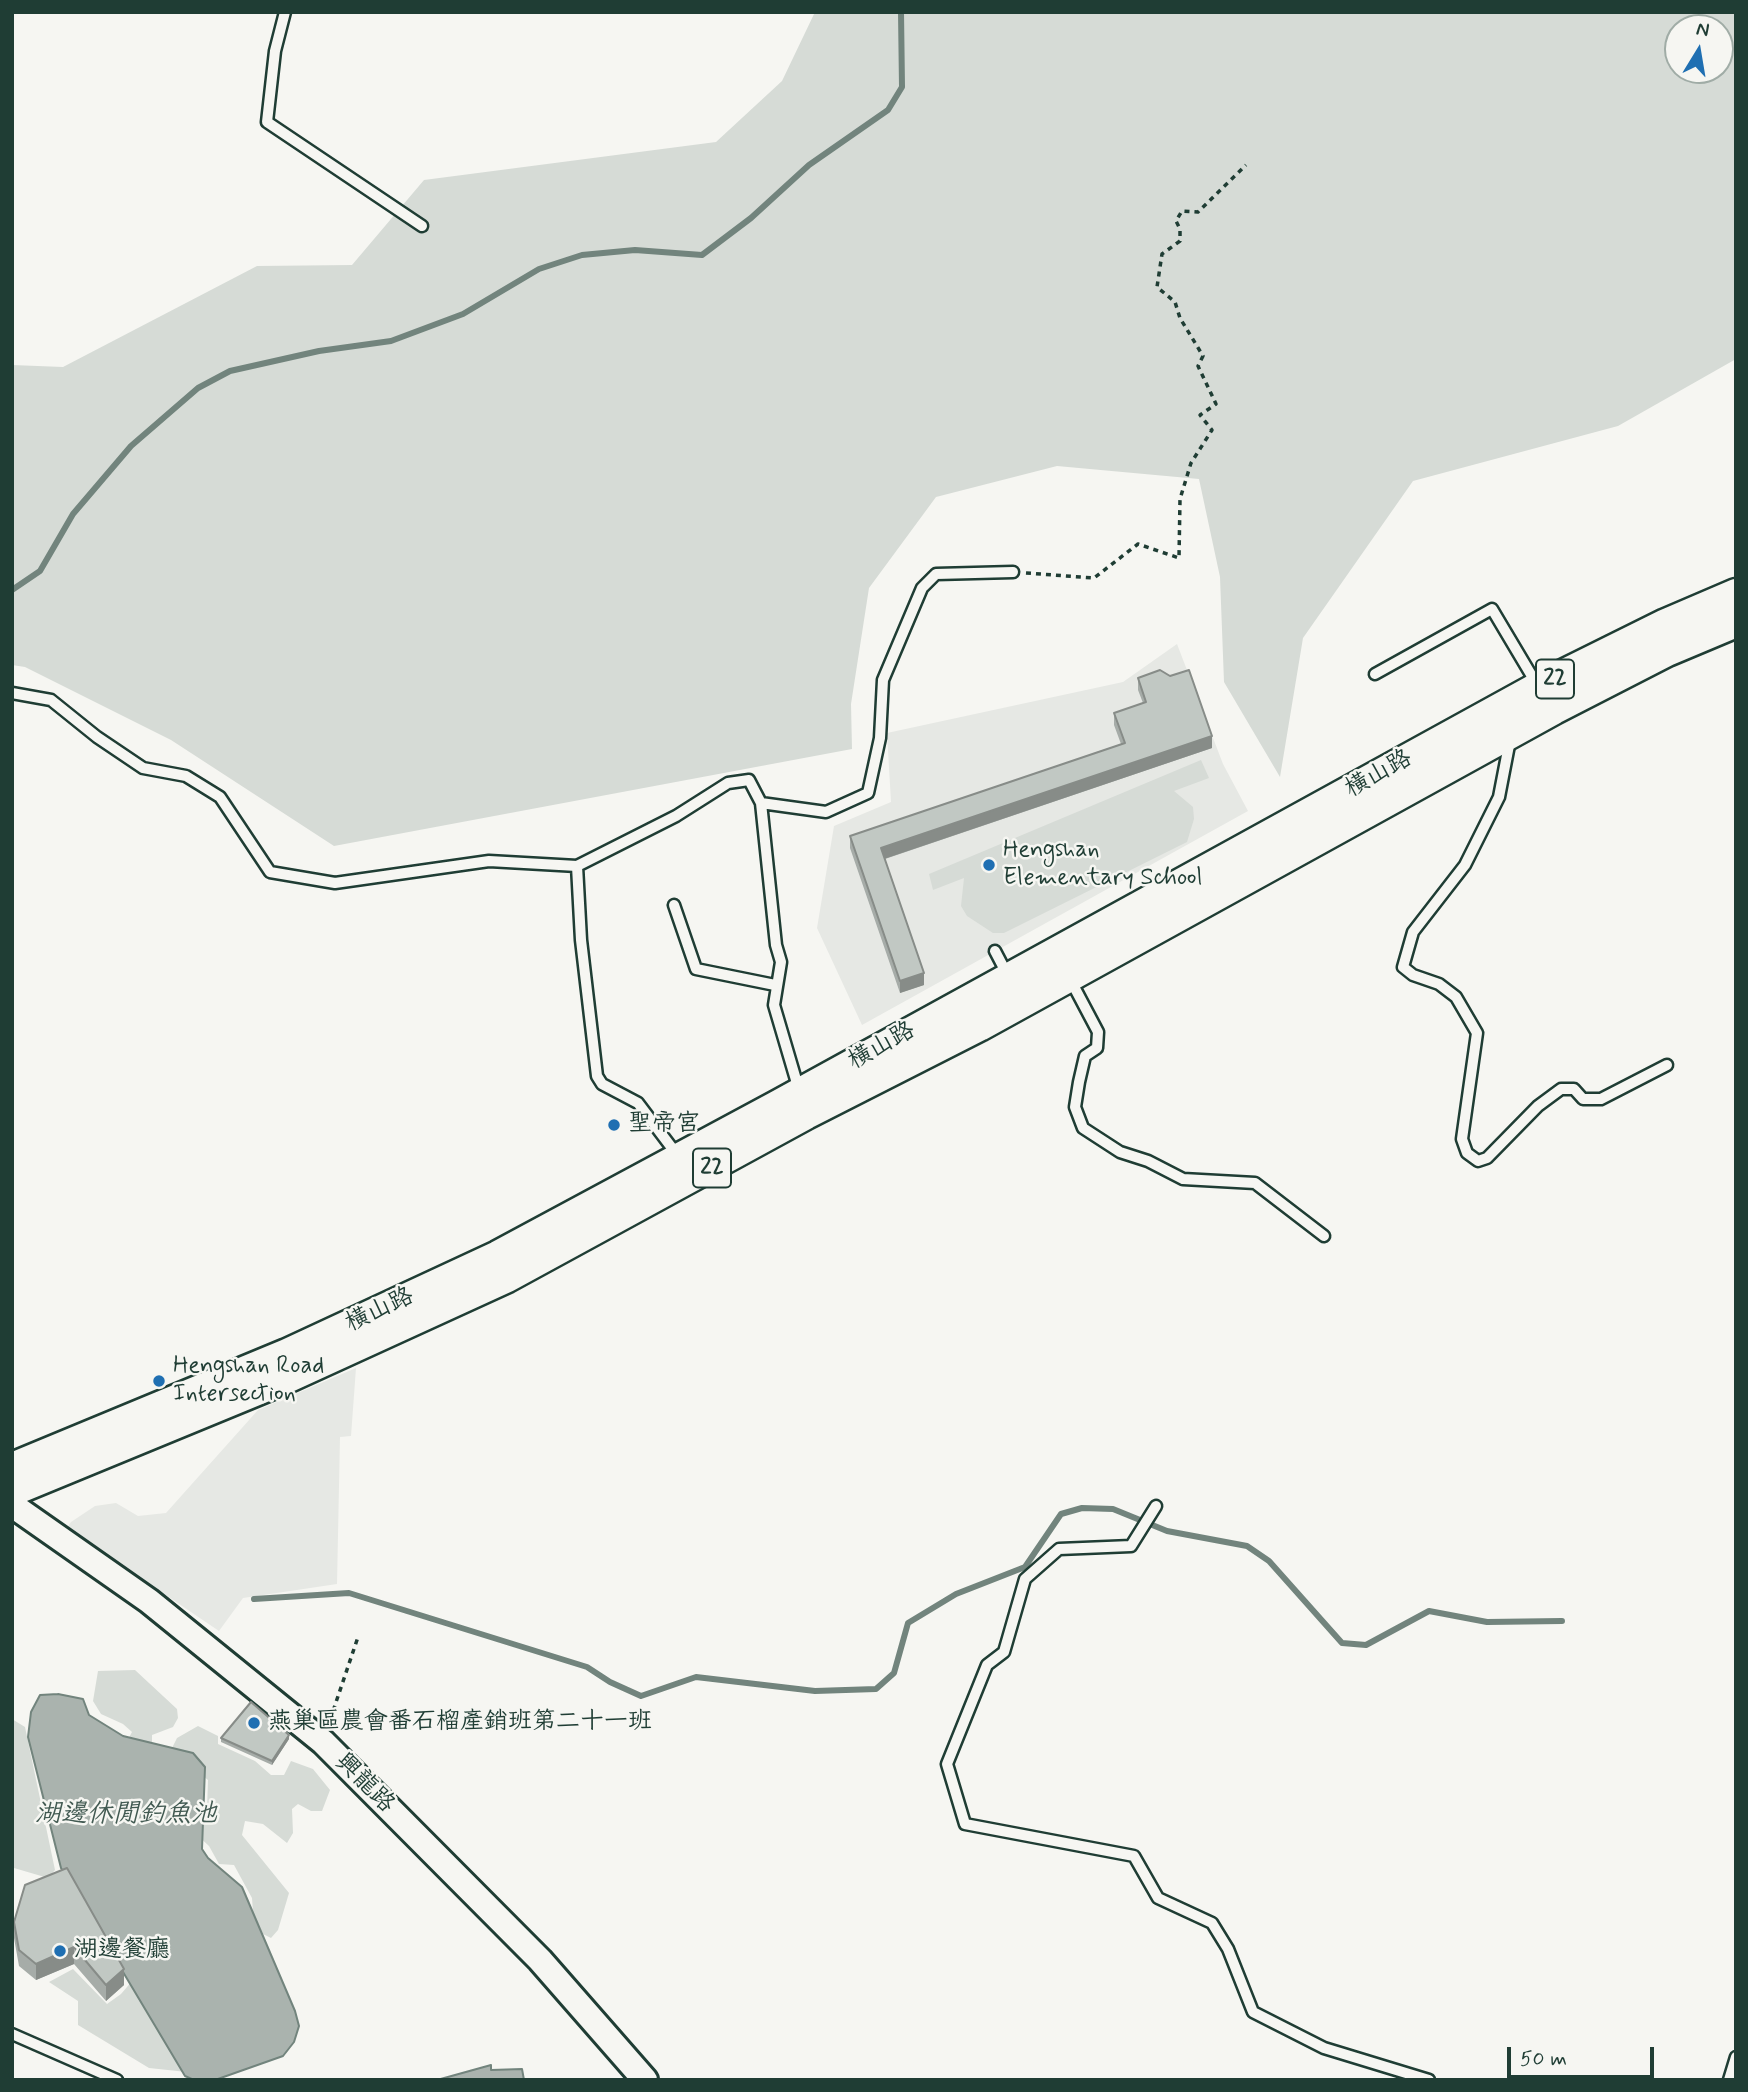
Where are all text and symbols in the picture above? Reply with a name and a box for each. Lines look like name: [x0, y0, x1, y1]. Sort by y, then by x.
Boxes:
north arrow: [1664, 14, 1734, 84]
text: N: [1694, 16, 1711, 43]
road number: 22: [1536, 660, 1574, 698]
street label: 橫山路: [1341, 745, 1417, 805]
place label: Hengshan Elementary School: [1003, 837, 1202, 893]
marker: Hengshan Elementary School: [981, 857, 997, 873]
street label: 橫山路: [844, 1017, 920, 1077]
place label: 聖帝宮: [628, 1111, 700, 1139]
marker: 聖帝宮: [606, 1117, 622, 1133]
road number: 22: [693, 1148, 731, 1188]
street label: 橫山路: [341, 1283, 419, 1339]
place label: Hengshan Road Intersection: [173, 1353, 324, 1409]
marker: Hengshan Road Intersection: [151, 1373, 167, 1389]
place label: 燕巢區農會番石榴產銷班第二十一班: [268, 1709, 652, 1737]
marker: 燕巢區農會番石榴產銷班第二十一班: [246, 1715, 262, 1731]
street label: 興龍路: [328, 1748, 400, 1820]
water label: 湖邊休閒釣魚池: [35, 1800, 217, 1832]
place label: 湖邊餐廳: [74, 1937, 170, 1965]
marker: 湖邊餐廳: [52, 1943, 68, 1959]
scale bar: [1510, 2032, 1657, 2076]
text: 50 m: [1520, 2045, 1567, 2073]

